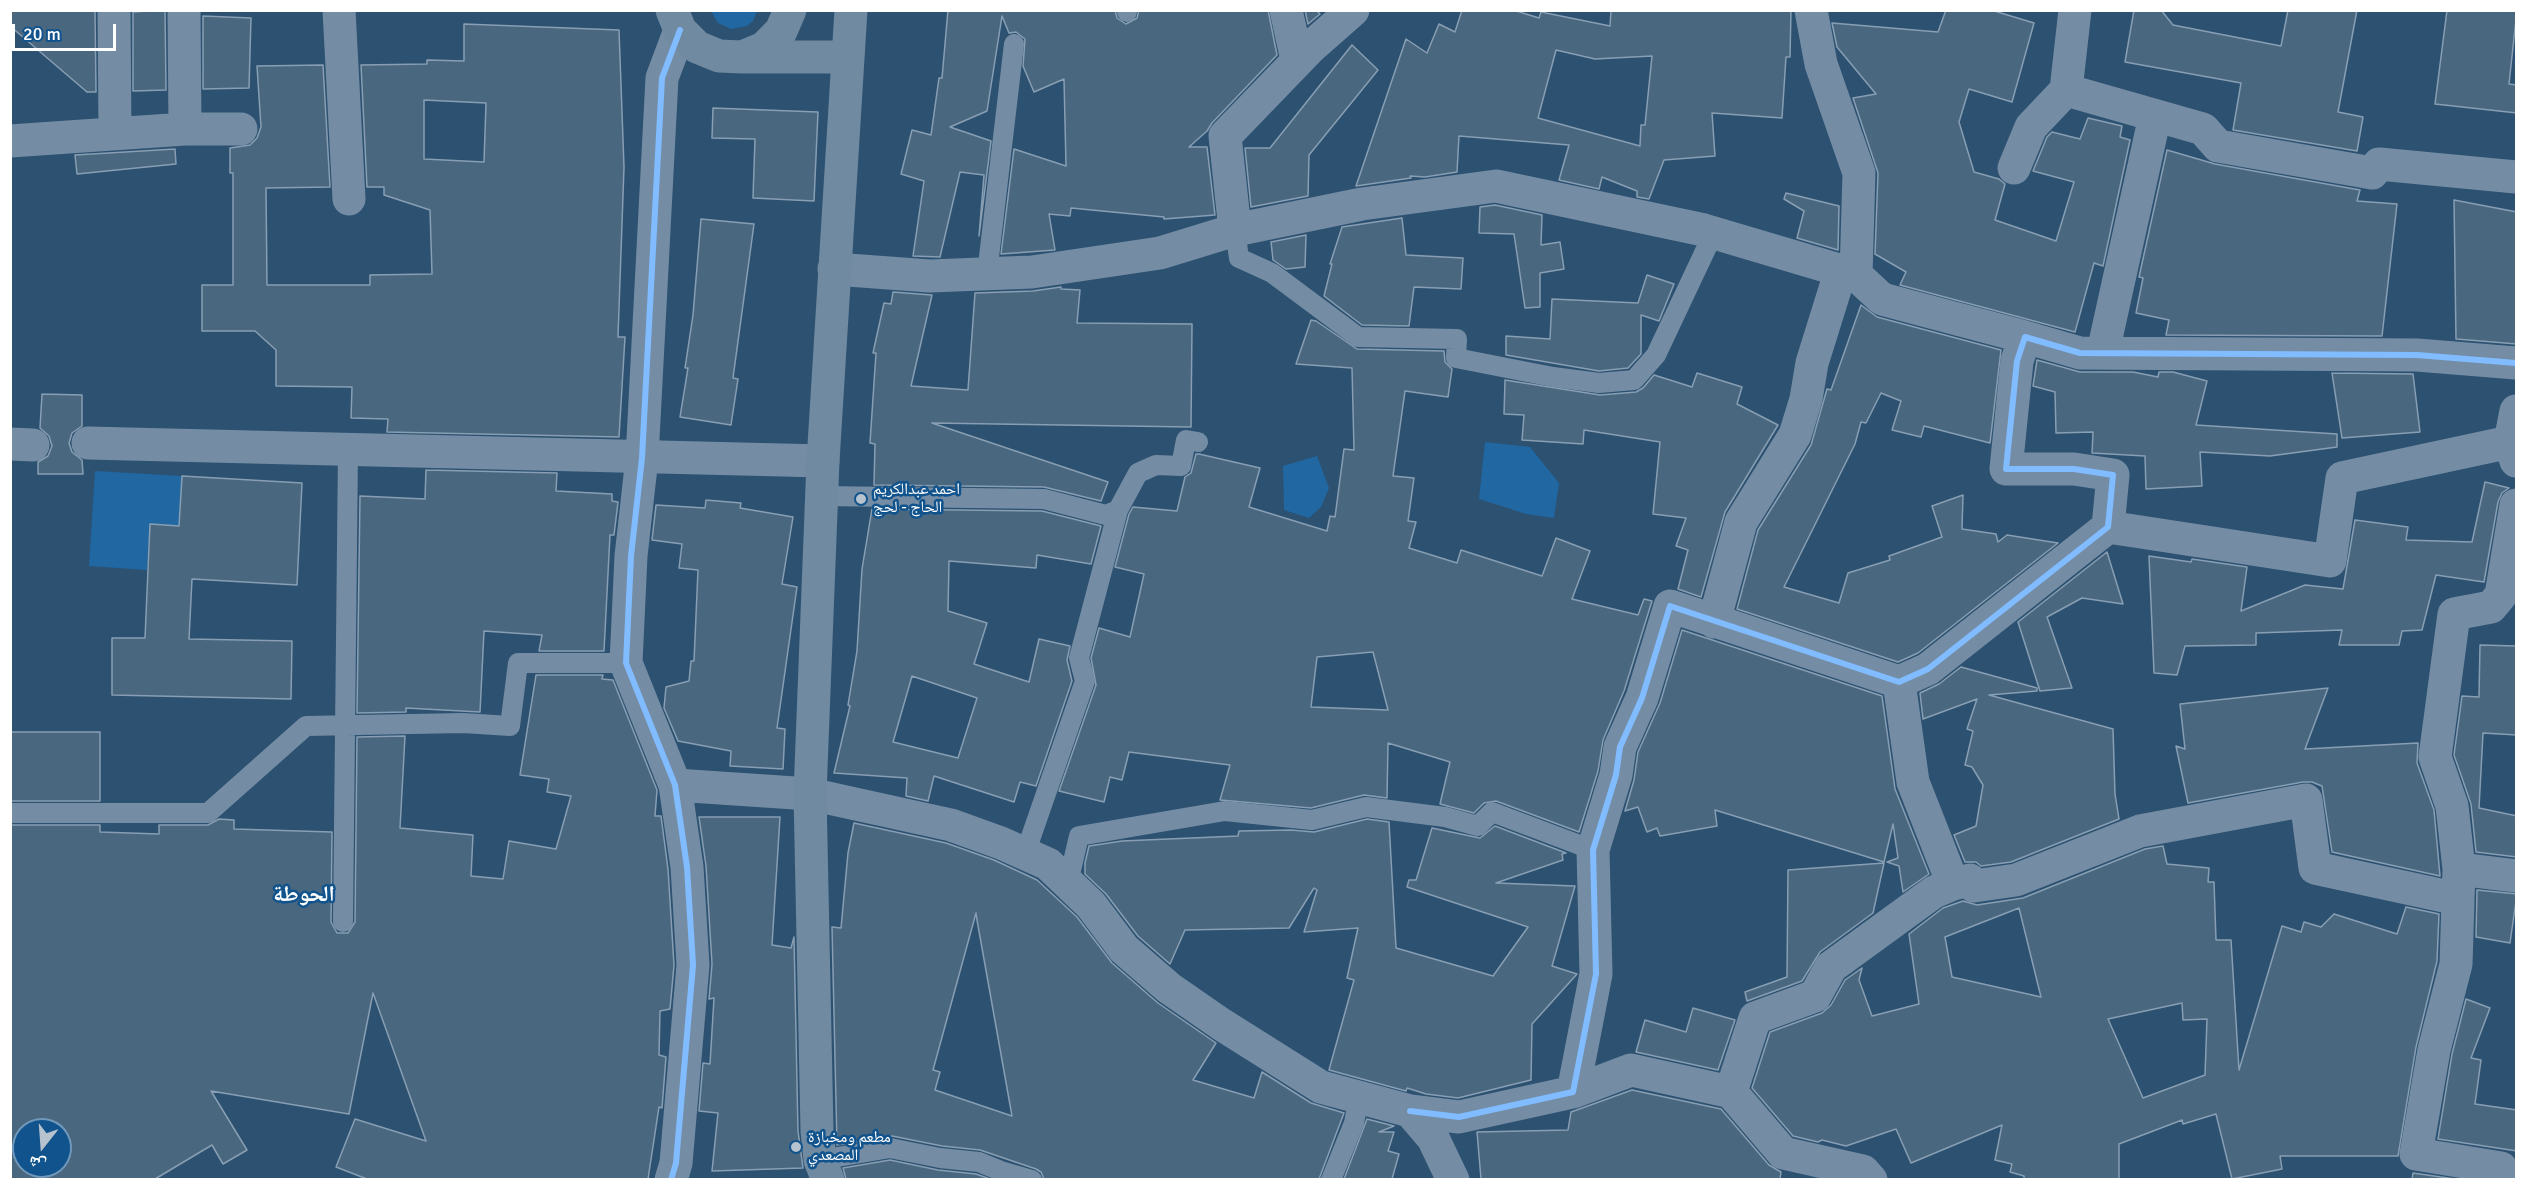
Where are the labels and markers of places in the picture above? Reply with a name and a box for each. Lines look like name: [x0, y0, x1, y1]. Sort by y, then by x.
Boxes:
place label: احمد عبدالكريم الحاج - لحج: [873, 480, 960, 518]
marker: احمد عبدالكريم الحاج - لحج: [854, 492, 868, 506]
place label: مطعم ومخبازة المصعدي: [808, 1128, 891, 1166]
marker: مطعم ومخبازة المصعدي: [789, 1140, 803, 1154]

